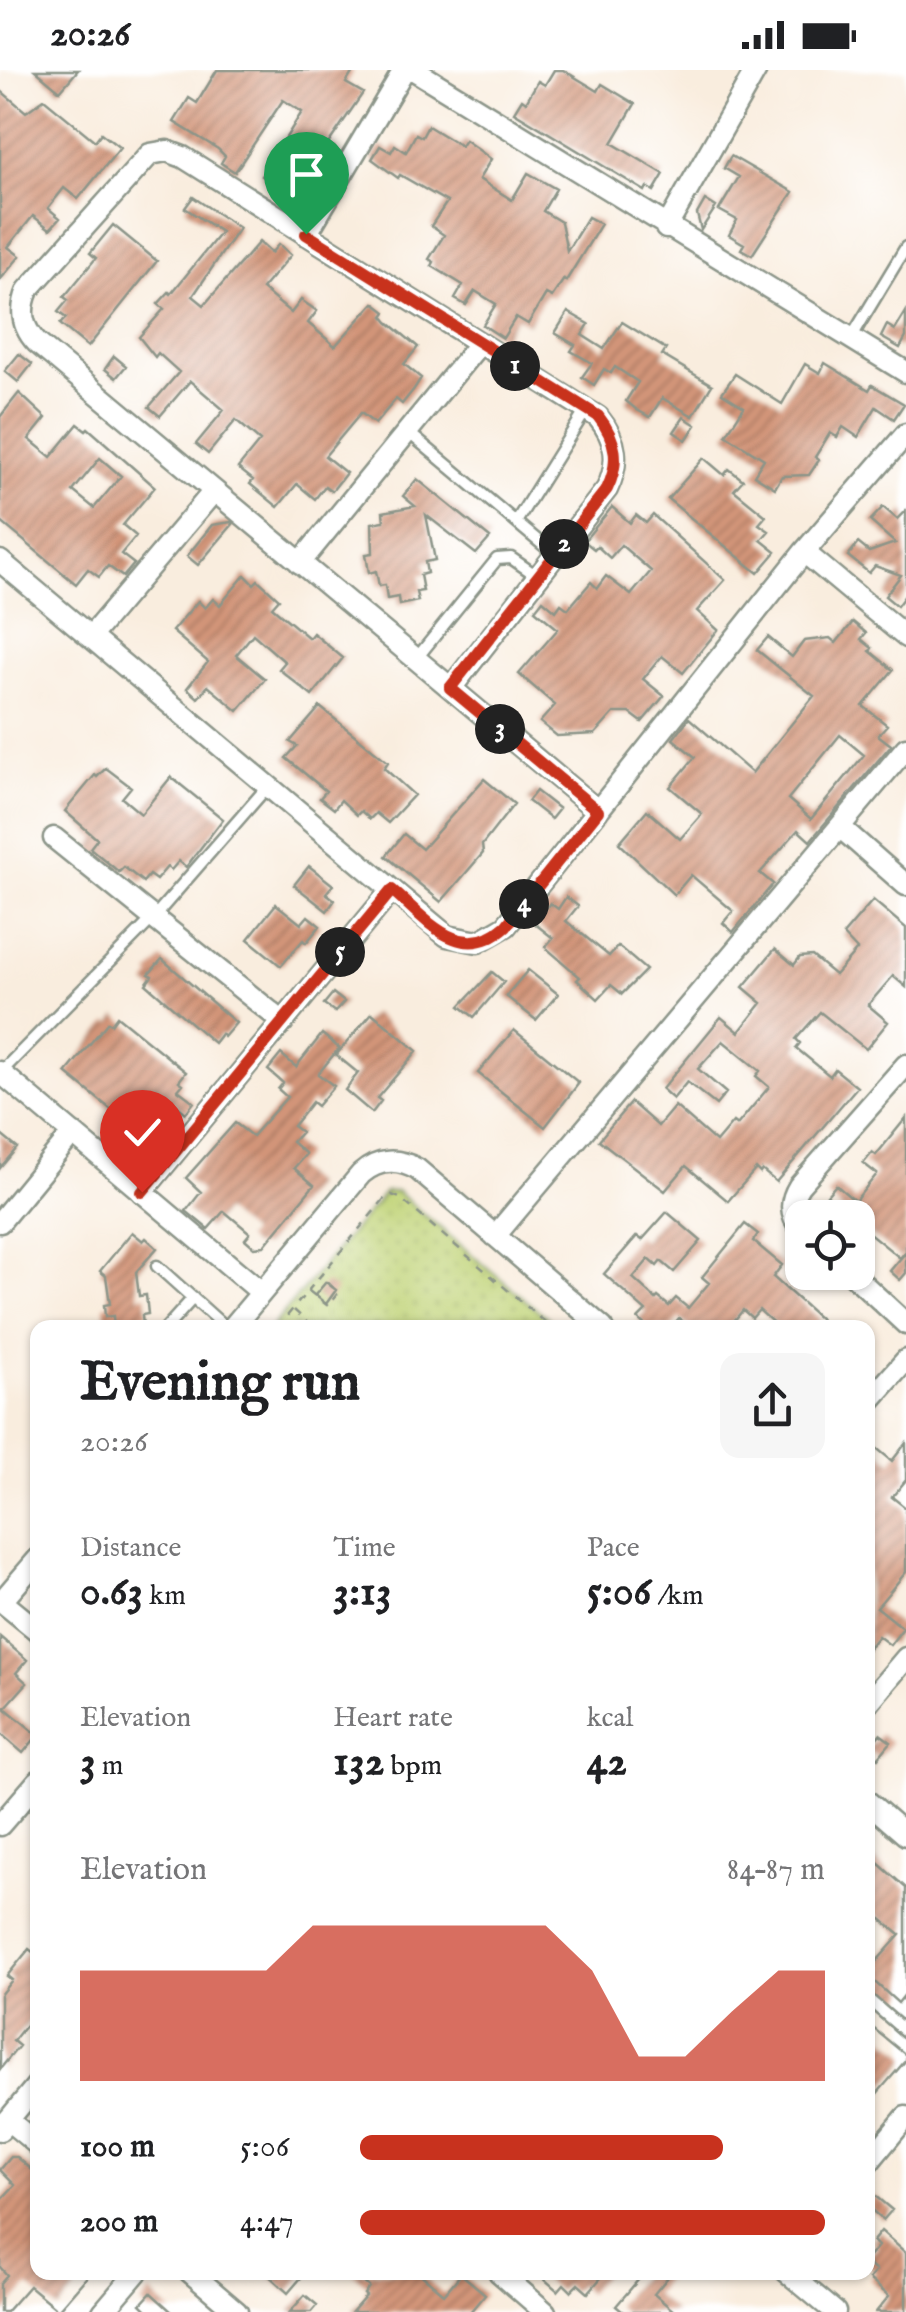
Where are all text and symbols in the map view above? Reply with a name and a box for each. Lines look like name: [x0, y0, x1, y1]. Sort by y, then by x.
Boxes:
text: 20:26: [50, 11, 130, 59]
pin: [264, 132, 349, 235]
icon: arrive: [279, 147, 334, 202]
pin: 1: [490, 341, 540, 391]
text: 1: [510, 348, 520, 383]
pin: 2: [539, 519, 589, 569]
text: 2: [557, 526, 571, 561]
pin: 3: [475, 704, 525, 754]
text: 3: [495, 711, 505, 746]
pin: 4: [499, 879, 549, 929]
text: 4: [517, 886, 531, 921]
pin: 5: [315, 927, 365, 977]
text: 5: [335, 934, 345, 969]
pin: [100, 1090, 185, 1193]
icon: check: [115, 1105, 170, 1160]
map controls: [785, 1200, 875, 1290]
button: locate: [785, 1200, 875, 1290]
text: Evening run: [80, 1349, 360, 1419]
button: share: [720, 1353, 825, 1458]
text: 20:26: [80, 1422, 148, 1463]
text: Distance: [80, 1531, 181, 1566]
text: Time: [333, 1531, 396, 1566]
text: Pace: [587, 1531, 640, 1566]
text: 0.63: [80, 1566, 143, 1619]
text: 3:13: [333, 1566, 391, 1619]
text: 5:06: [587, 1566, 651, 1619]
text: km: [143, 1579, 186, 1614]
text: /km: [651, 1579, 704, 1614]
text: Elevation: [80, 1701, 191, 1736]
text: Heart rate: [333, 1701, 453, 1736]
text: kcal: [587, 1701, 633, 1736]
text: 3: [80, 1736, 96, 1789]
text: 132: [333, 1736, 384, 1789]
text: 42: [587, 1736, 627, 1789]
text: m: [96, 1749, 123, 1784]
text: bpm: [384, 1749, 442, 1784]
text: Elevation: [80, 1850, 207, 1891]
text: 84–87 m: [727, 1850, 825, 1891]
text: 100 m: [80, 2127, 155, 2168]
text: 5:06: [240, 2127, 289, 2168]
text: 200 m: [80, 2202, 158, 2243]
text: 4:47: [240, 2202, 294, 2243]

